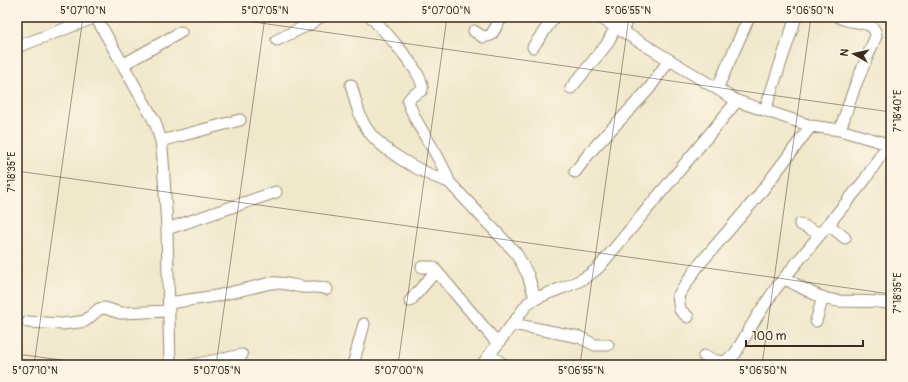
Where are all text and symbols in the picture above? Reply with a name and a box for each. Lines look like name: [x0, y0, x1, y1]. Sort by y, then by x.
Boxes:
text: 5°07'10"N: [60, 5, 106, 17]
text: 5°07'05"N: [242, 5, 289, 17]
text: 5°07'00"N: [422, 5, 470, 17]
text: 5°06'55"N: [605, 5, 651, 17]
text: 5°06'50"N: [786, 5, 834, 17]
north arrow: [834, 34, 874, 74]
text: N: [838, 48, 852, 57]
text: 7°18'40"E: [892, 90, 904, 132]
text: 7°18'35"E: [6, 152, 18, 192]
text: 7°18'35"E: [892, 273, 904, 313]
scale bar: [746, 322, 863, 348]
text: 100 m: [752, 329, 787, 344]
text: 5°07'10"N: [12, 365, 58, 377]
text: 5°07'05"N: [194, 365, 241, 377]
text: 5°07'00"N: [375, 365, 423, 377]
text: 5°06'55"N: [558, 365, 604, 377]
text: 5°06'50"N: [739, 365, 787, 377]

